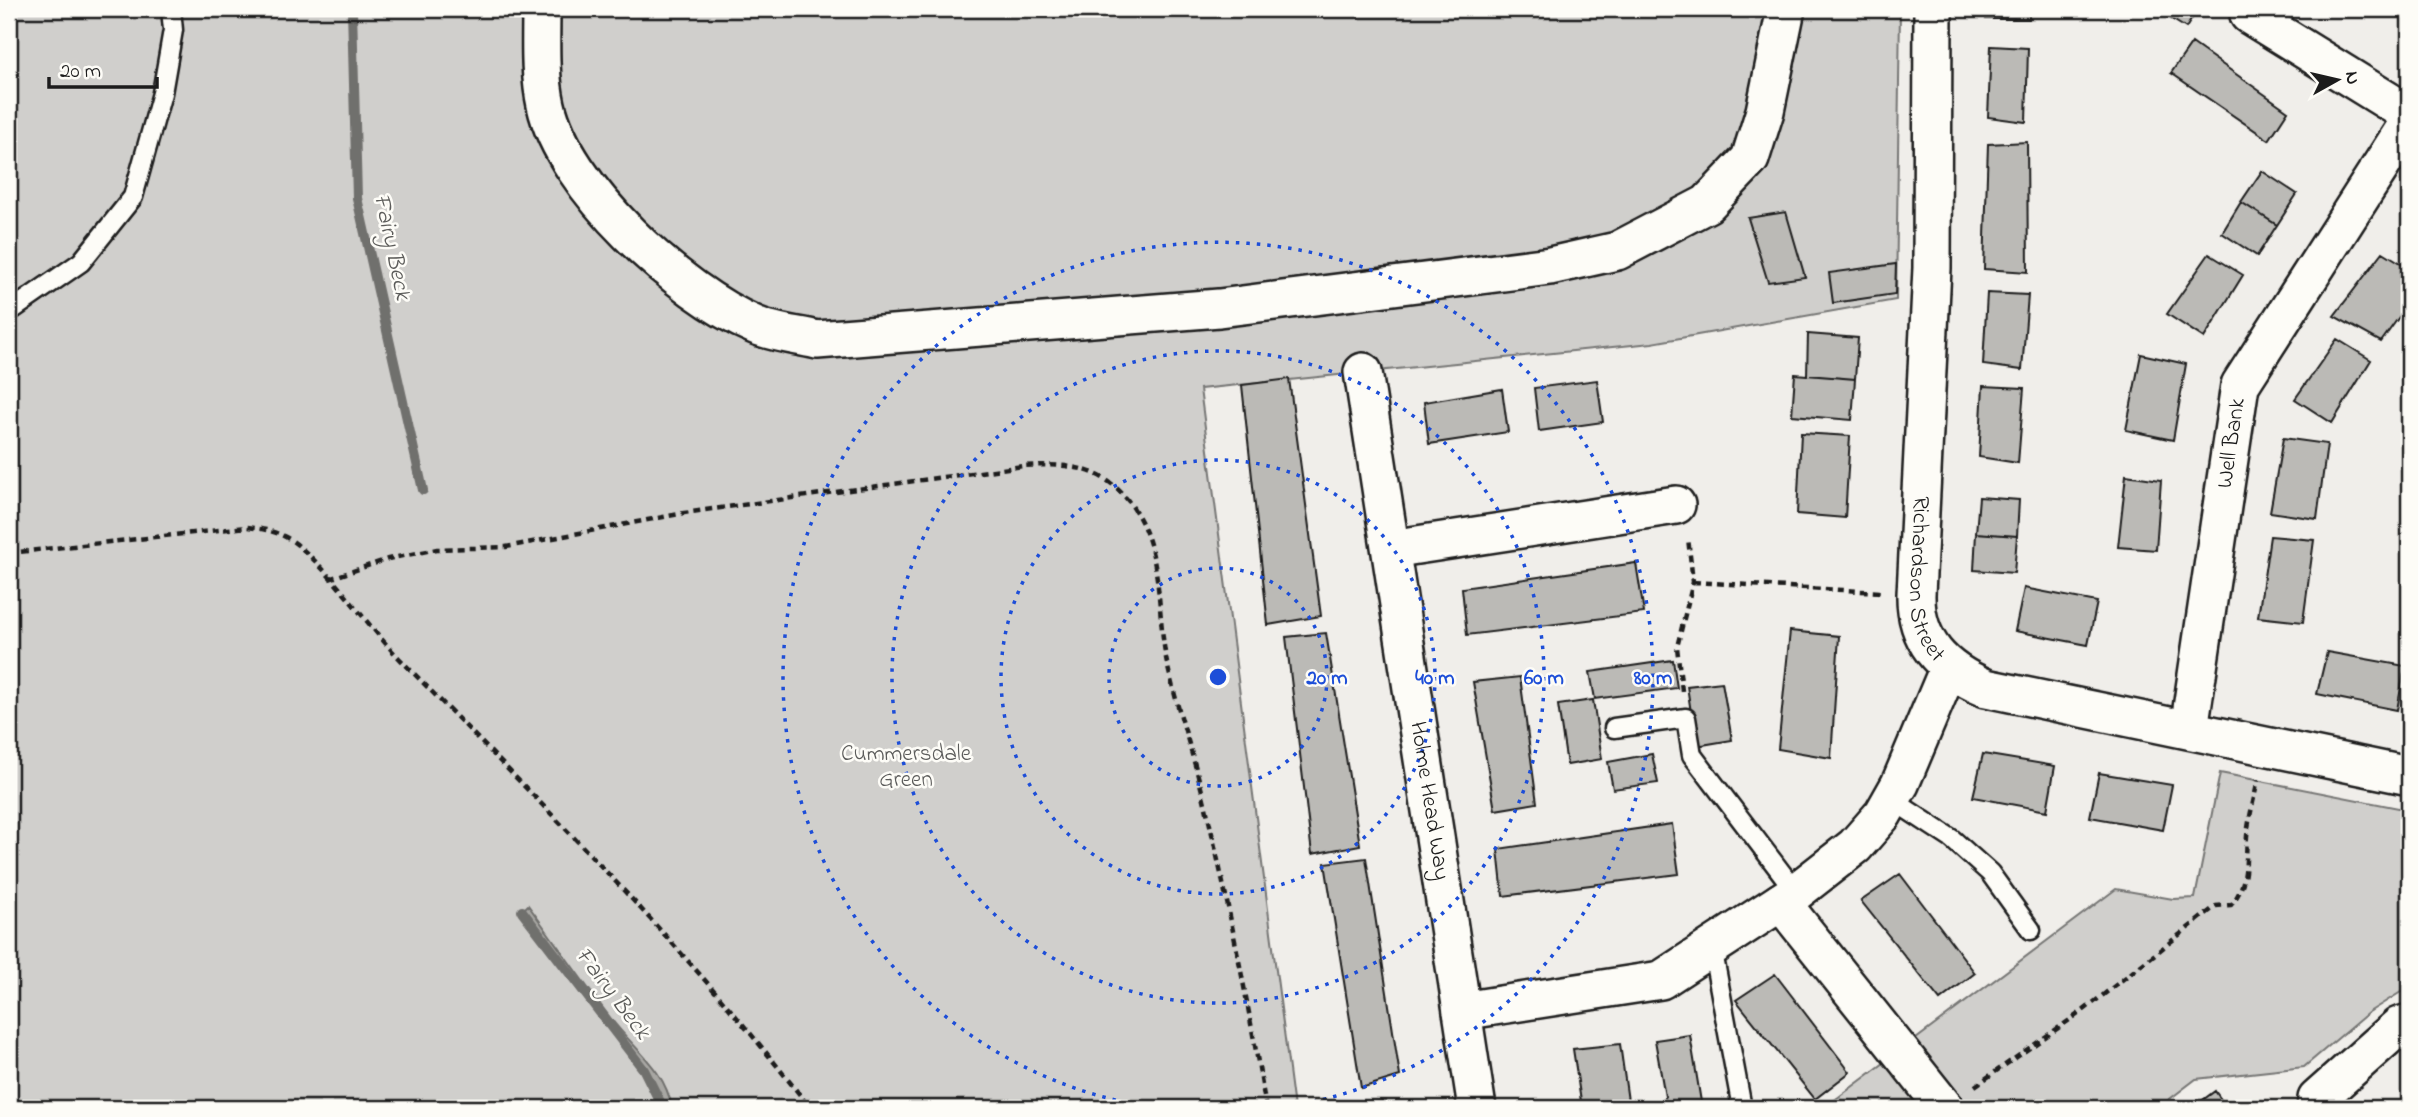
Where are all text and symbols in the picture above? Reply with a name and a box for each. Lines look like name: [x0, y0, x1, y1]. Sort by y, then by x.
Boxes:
scale bar: [49, 46, 158, 90]
north arrow: [2302, 46, 2372, 116]
text: 20 m: [60, 57, 101, 87]
text: N: [2337, 70, 2366, 86]
water label: Fairy Beck: [363, 191, 420, 305]
street label: Well Bank: [2208, 395, 2255, 491]
street label: Richardson Street: [1899, 495, 1953, 670]
text: 20 m: [1305, 664, 1348, 694]
text: 40 m: [1415, 664, 1455, 694]
text: 60 m: [1524, 664, 1564, 694]
text: 80 m: [1633, 664, 1672, 694]
centre of rings: [1206, 665, 1230, 689]
street label: Holme Head Way: [1401, 719, 1458, 883]
park label: Cummersdale Green: [841, 738, 972, 797]
water label: Fairy Beck: [566, 940, 659, 1049]

